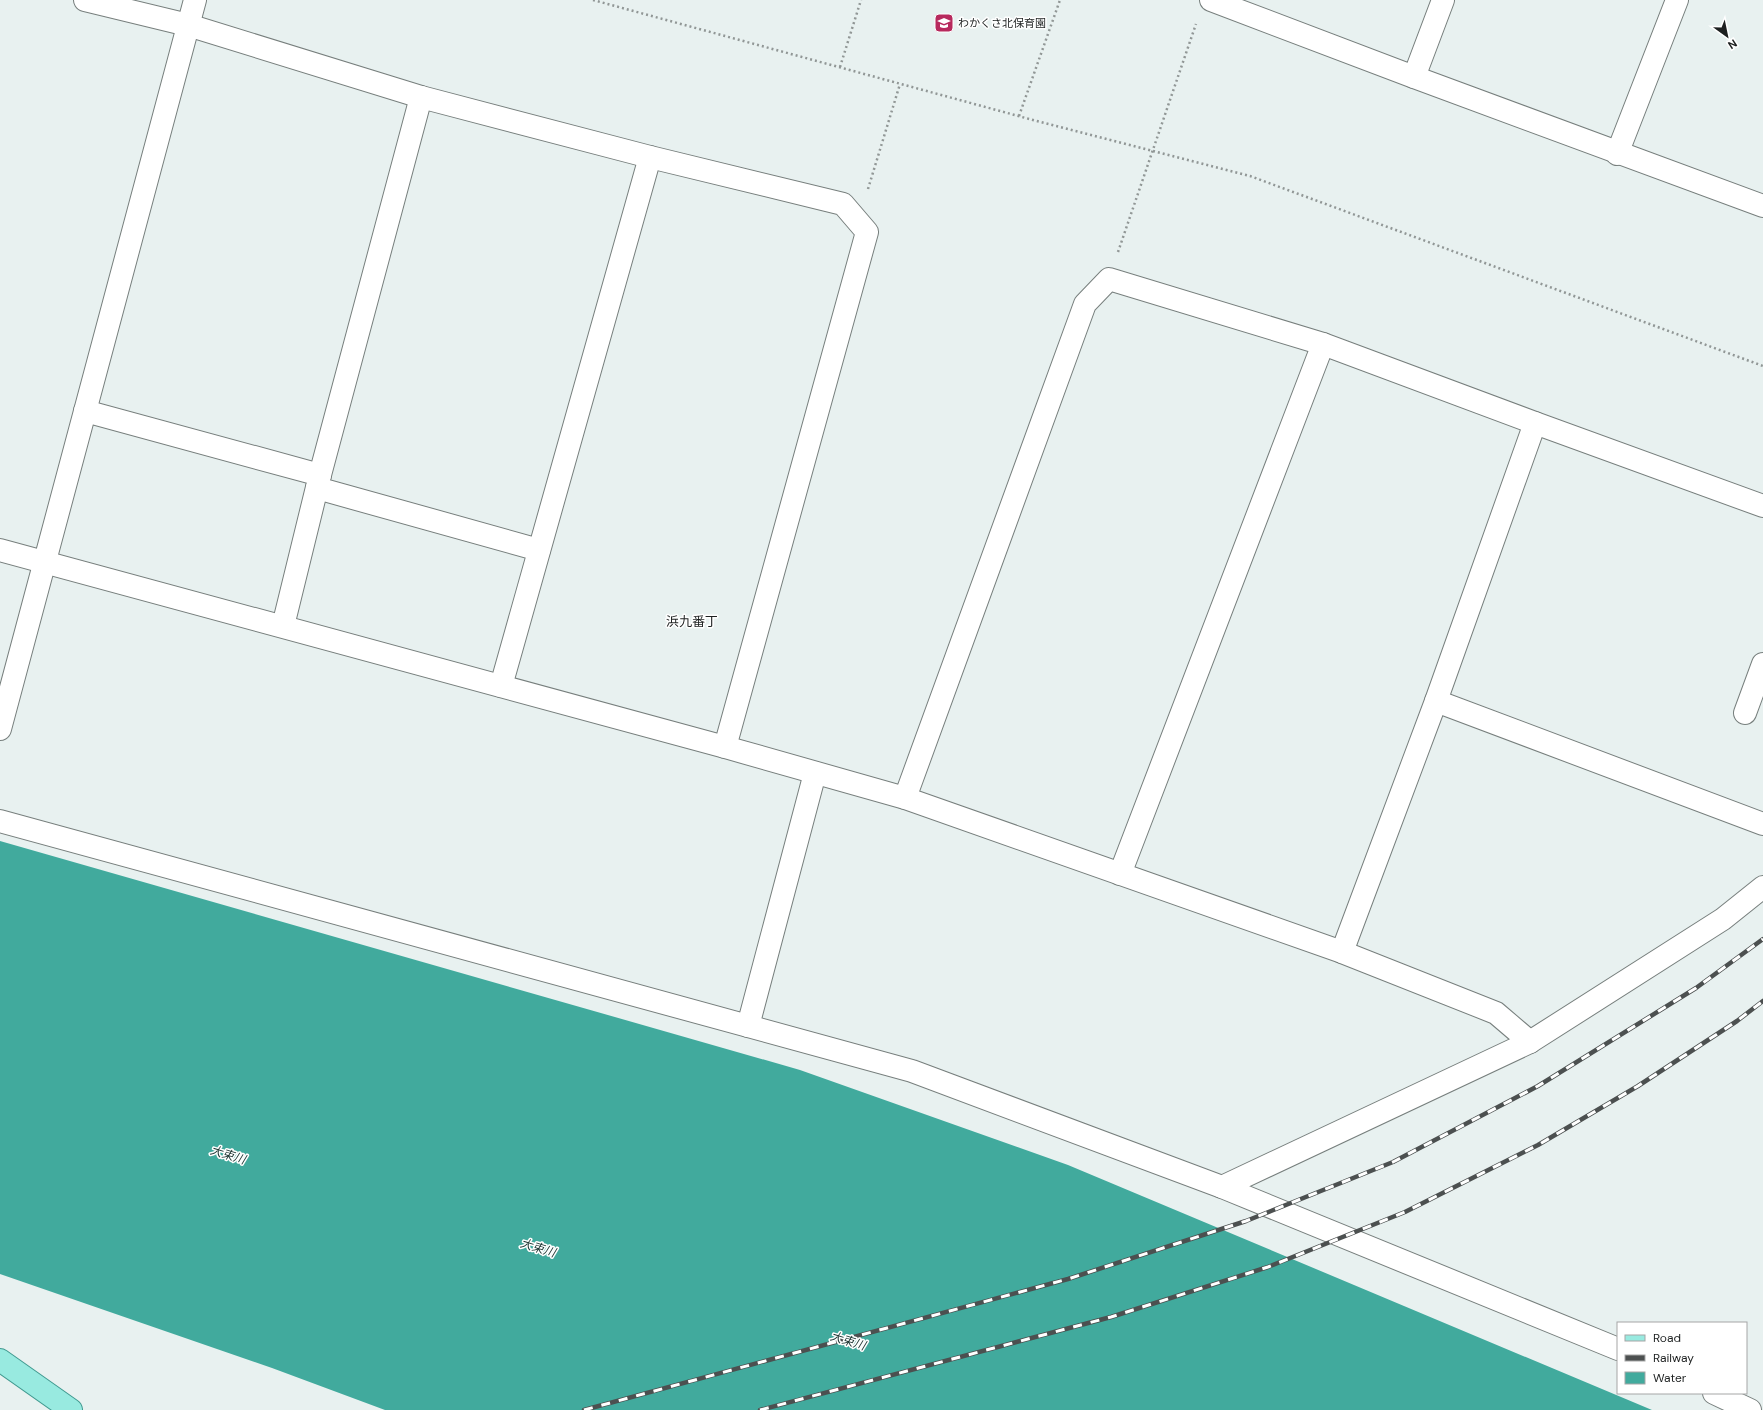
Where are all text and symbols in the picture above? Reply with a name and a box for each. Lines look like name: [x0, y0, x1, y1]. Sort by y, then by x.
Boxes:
school or university icon: わかくさ北保育園: [933, 12, 955, 34]
place label: わかくさ北保育園: [958, 16, 1046, 30]
north arrow: [1707, 16, 1747, 56]
text: N: [1725, 36, 1740, 52]
district label: 浜九番丁: [666, 613, 718, 630]
water label: 大束川: [208, 1142, 249, 1168]
water label: 大束川: [518, 1235, 559, 1261]
legend: [1617, 1322, 1747, 1394]
water label: 大束川: [828, 1328, 869, 1354]
text: Road: [1653, 1330, 1681, 1346]
text: Railway: [1653, 1350, 1694, 1366]
text: Water: [1653, 1370, 1687, 1386]

